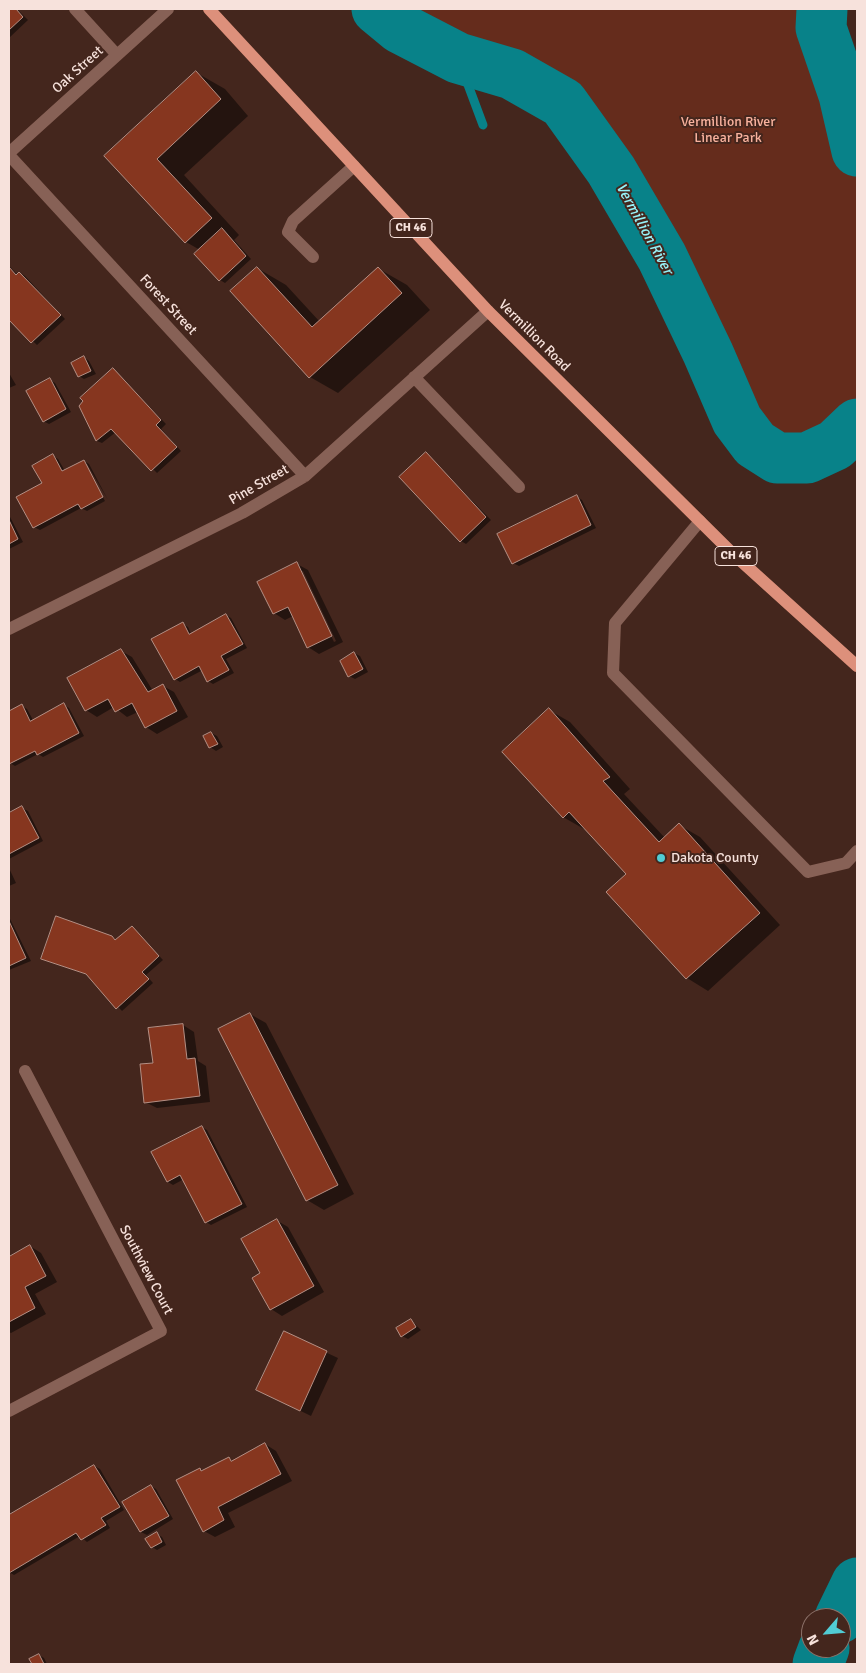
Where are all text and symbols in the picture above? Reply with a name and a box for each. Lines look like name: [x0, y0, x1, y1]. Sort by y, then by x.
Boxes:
street label: Oak Street: [49, 43, 107, 97]
park label: Vermillion River Linear Park: [681, 114, 775, 146]
water label: Vermillion River: [612, 180, 676, 278]
road number: CH 46: [390, 218, 432, 238]
street label: Forest Street: [136, 271, 200, 339]
street label: Vermillion Road: [495, 297, 573, 375]
street label: Pine Street: [226, 461, 292, 509]
road number: CH 46: [715, 546, 757, 566]
place label: Dakota County: [671, 850, 758, 866]
marker: Dakota County: [655, 852, 667, 864]
street label: Southview Court: [115, 1222, 177, 1318]
north arrow: [801, 1608, 851, 1658]
text: N: [803, 1631, 823, 1648]

